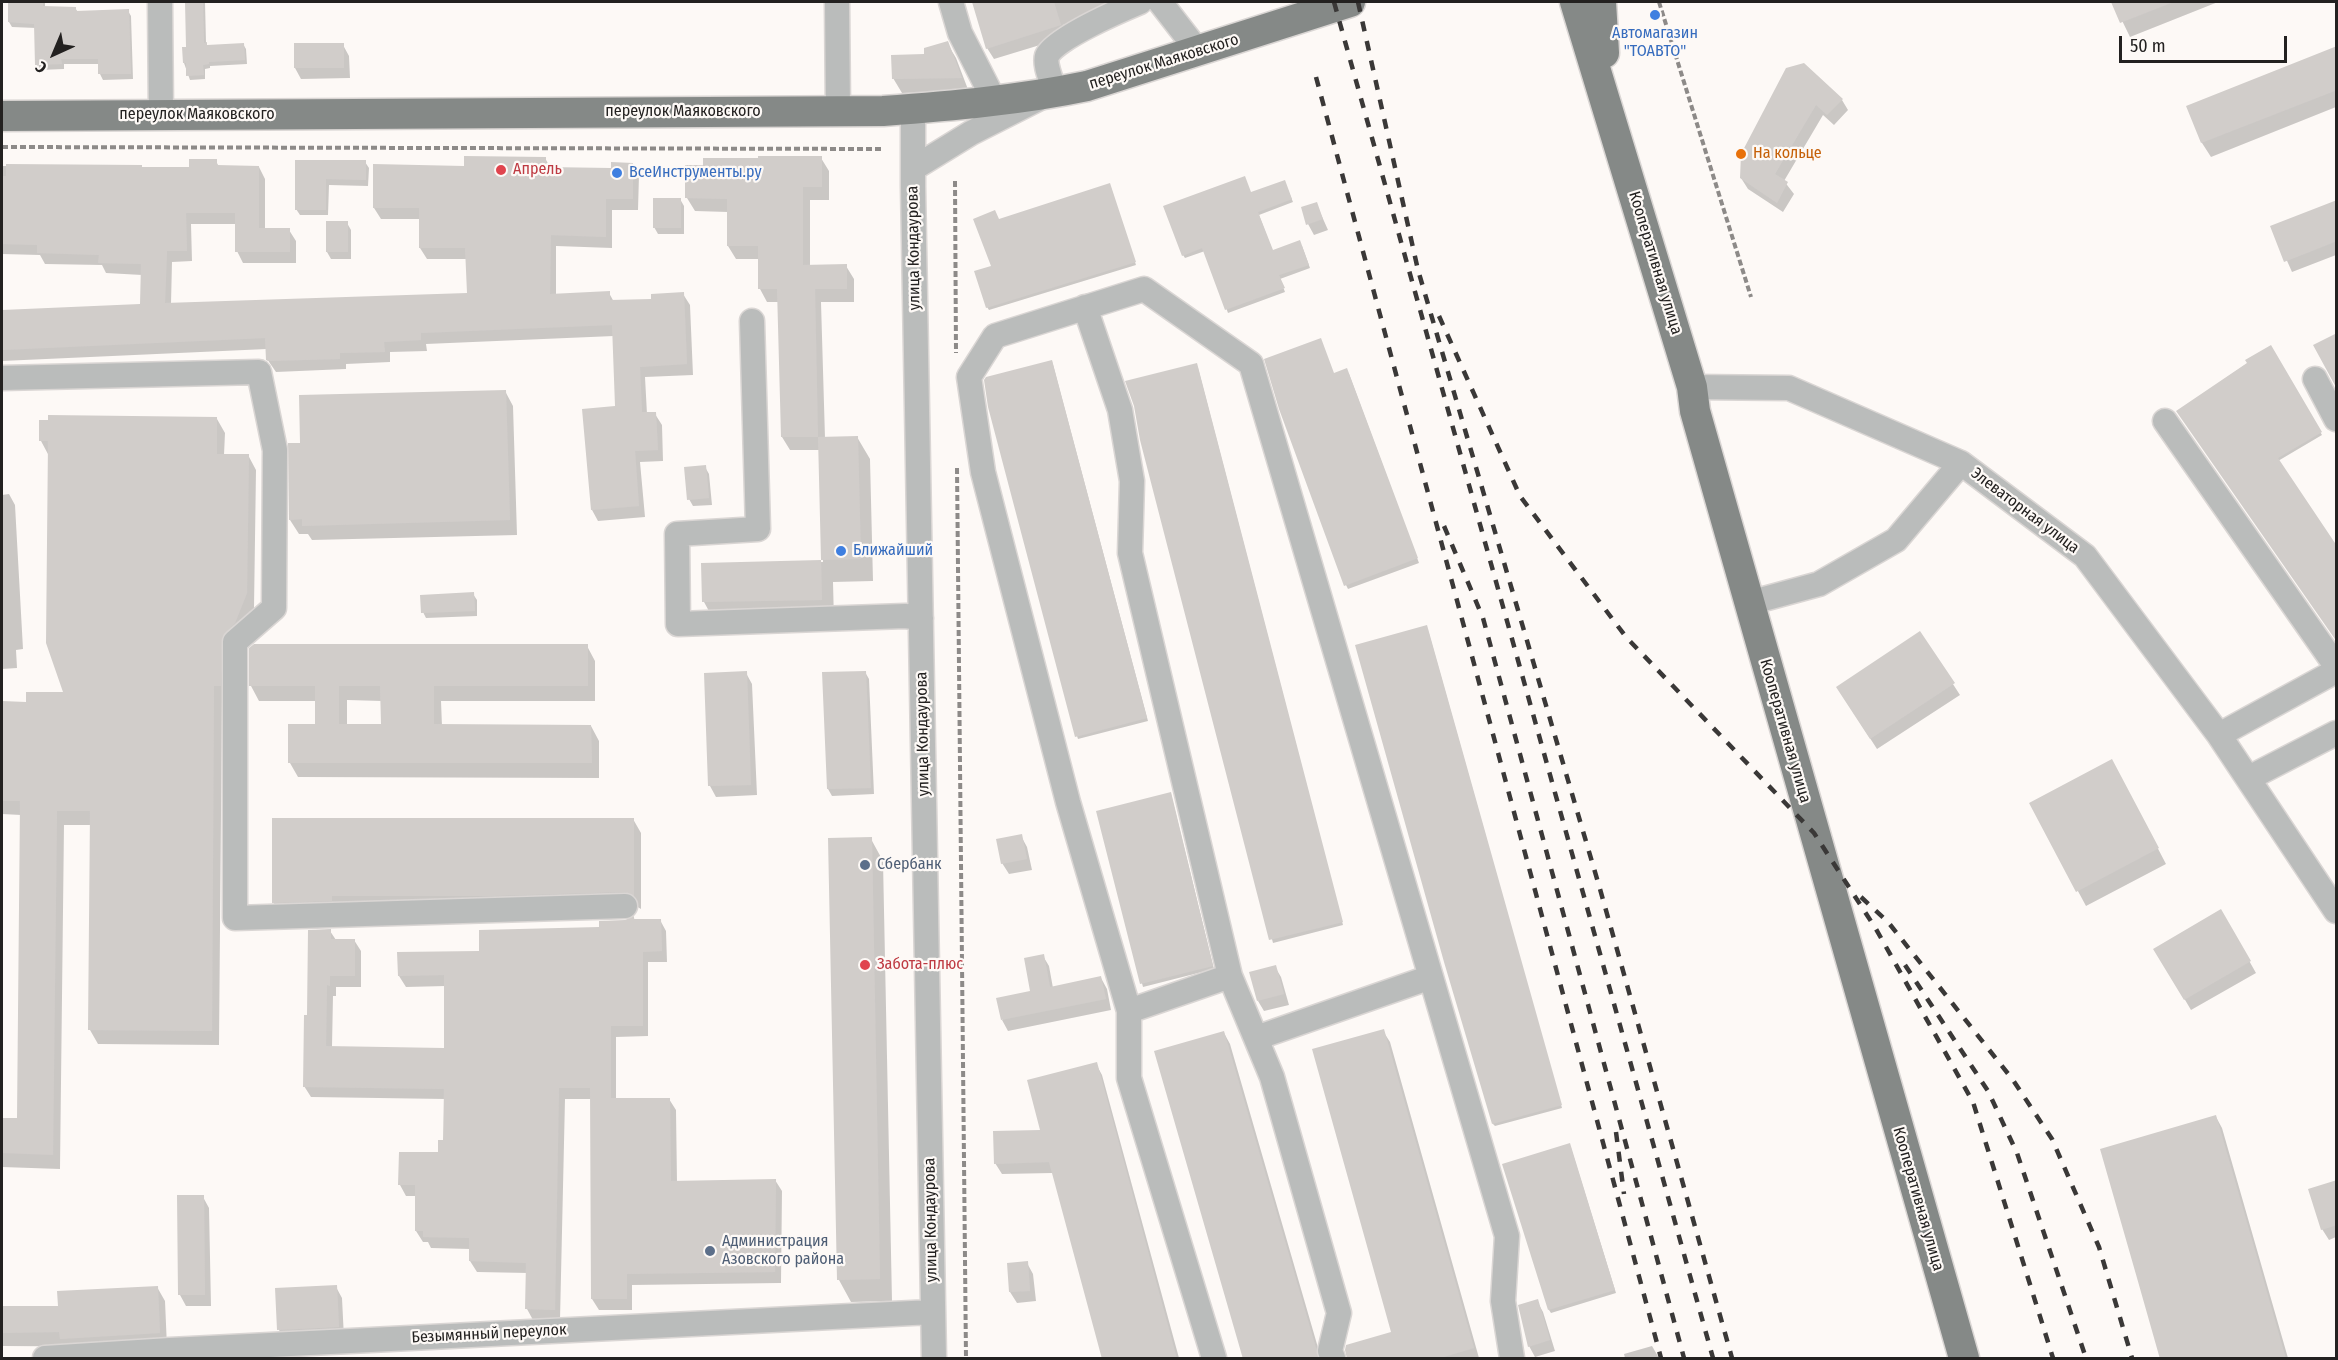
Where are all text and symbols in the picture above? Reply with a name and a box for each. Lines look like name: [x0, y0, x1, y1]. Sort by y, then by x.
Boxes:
marker: Автомагазин "ТОАВТО": [1648, 8, 1662, 22]
north arrow: [24, 24, 84, 84]
place label: Автомагазин "ТОАВТО": [1612, 24, 1698, 62]
scale bar: [2122, 24, 2290, 62]
street label: переулок Маяковского: [1087, 30, 1241, 94]
text: 50 m: [2130, 35, 2166, 57]
text: С: [32, 58, 51, 77]
street label: переулок Маяковского: [605, 102, 761, 122]
street label: переулок Маяковского: [119, 105, 275, 125]
place label: На кольце: [1753, 144, 1822, 164]
marker: На кольце: [1734, 147, 1748, 161]
place label: Апрель: [513, 160, 562, 180]
marker: Апрель: [494, 163, 508, 177]
place label: ВсеИнструменты.ру: [629, 163, 762, 183]
marker: ВсеИнструменты.ру: [610, 166, 624, 180]
street label: улица Кондаурова: [903, 186, 925, 310]
street label: Кооперативная улица: [1624, 189, 1686, 337]
street label: Элеваторная улица: [1967, 464, 2083, 558]
place label: Ближайший: [853, 541, 933, 561]
marker: Ближайший: [834, 544, 848, 558]
street label: Кооперативная улица: [1755, 657, 1815, 805]
street label: улица Кондаурова: [912, 672, 934, 796]
place label: Сбербанк: [877, 855, 942, 875]
marker: Сбербанк: [858, 858, 872, 872]
place label: Забота-плюс: [877, 955, 963, 975]
marker: Забота-плюс: [858, 958, 872, 972]
street label: Кооперативная улица: [1888, 1125, 1948, 1273]
street label: улица Кондаурова: [920, 1158, 942, 1282]
place label: Администрация Азовского района: [722, 1232, 844, 1270]
marker: Администрация Азовского района: [703, 1244, 717, 1258]
street label: Безымянный переулок: [411, 1320, 567, 1348]

